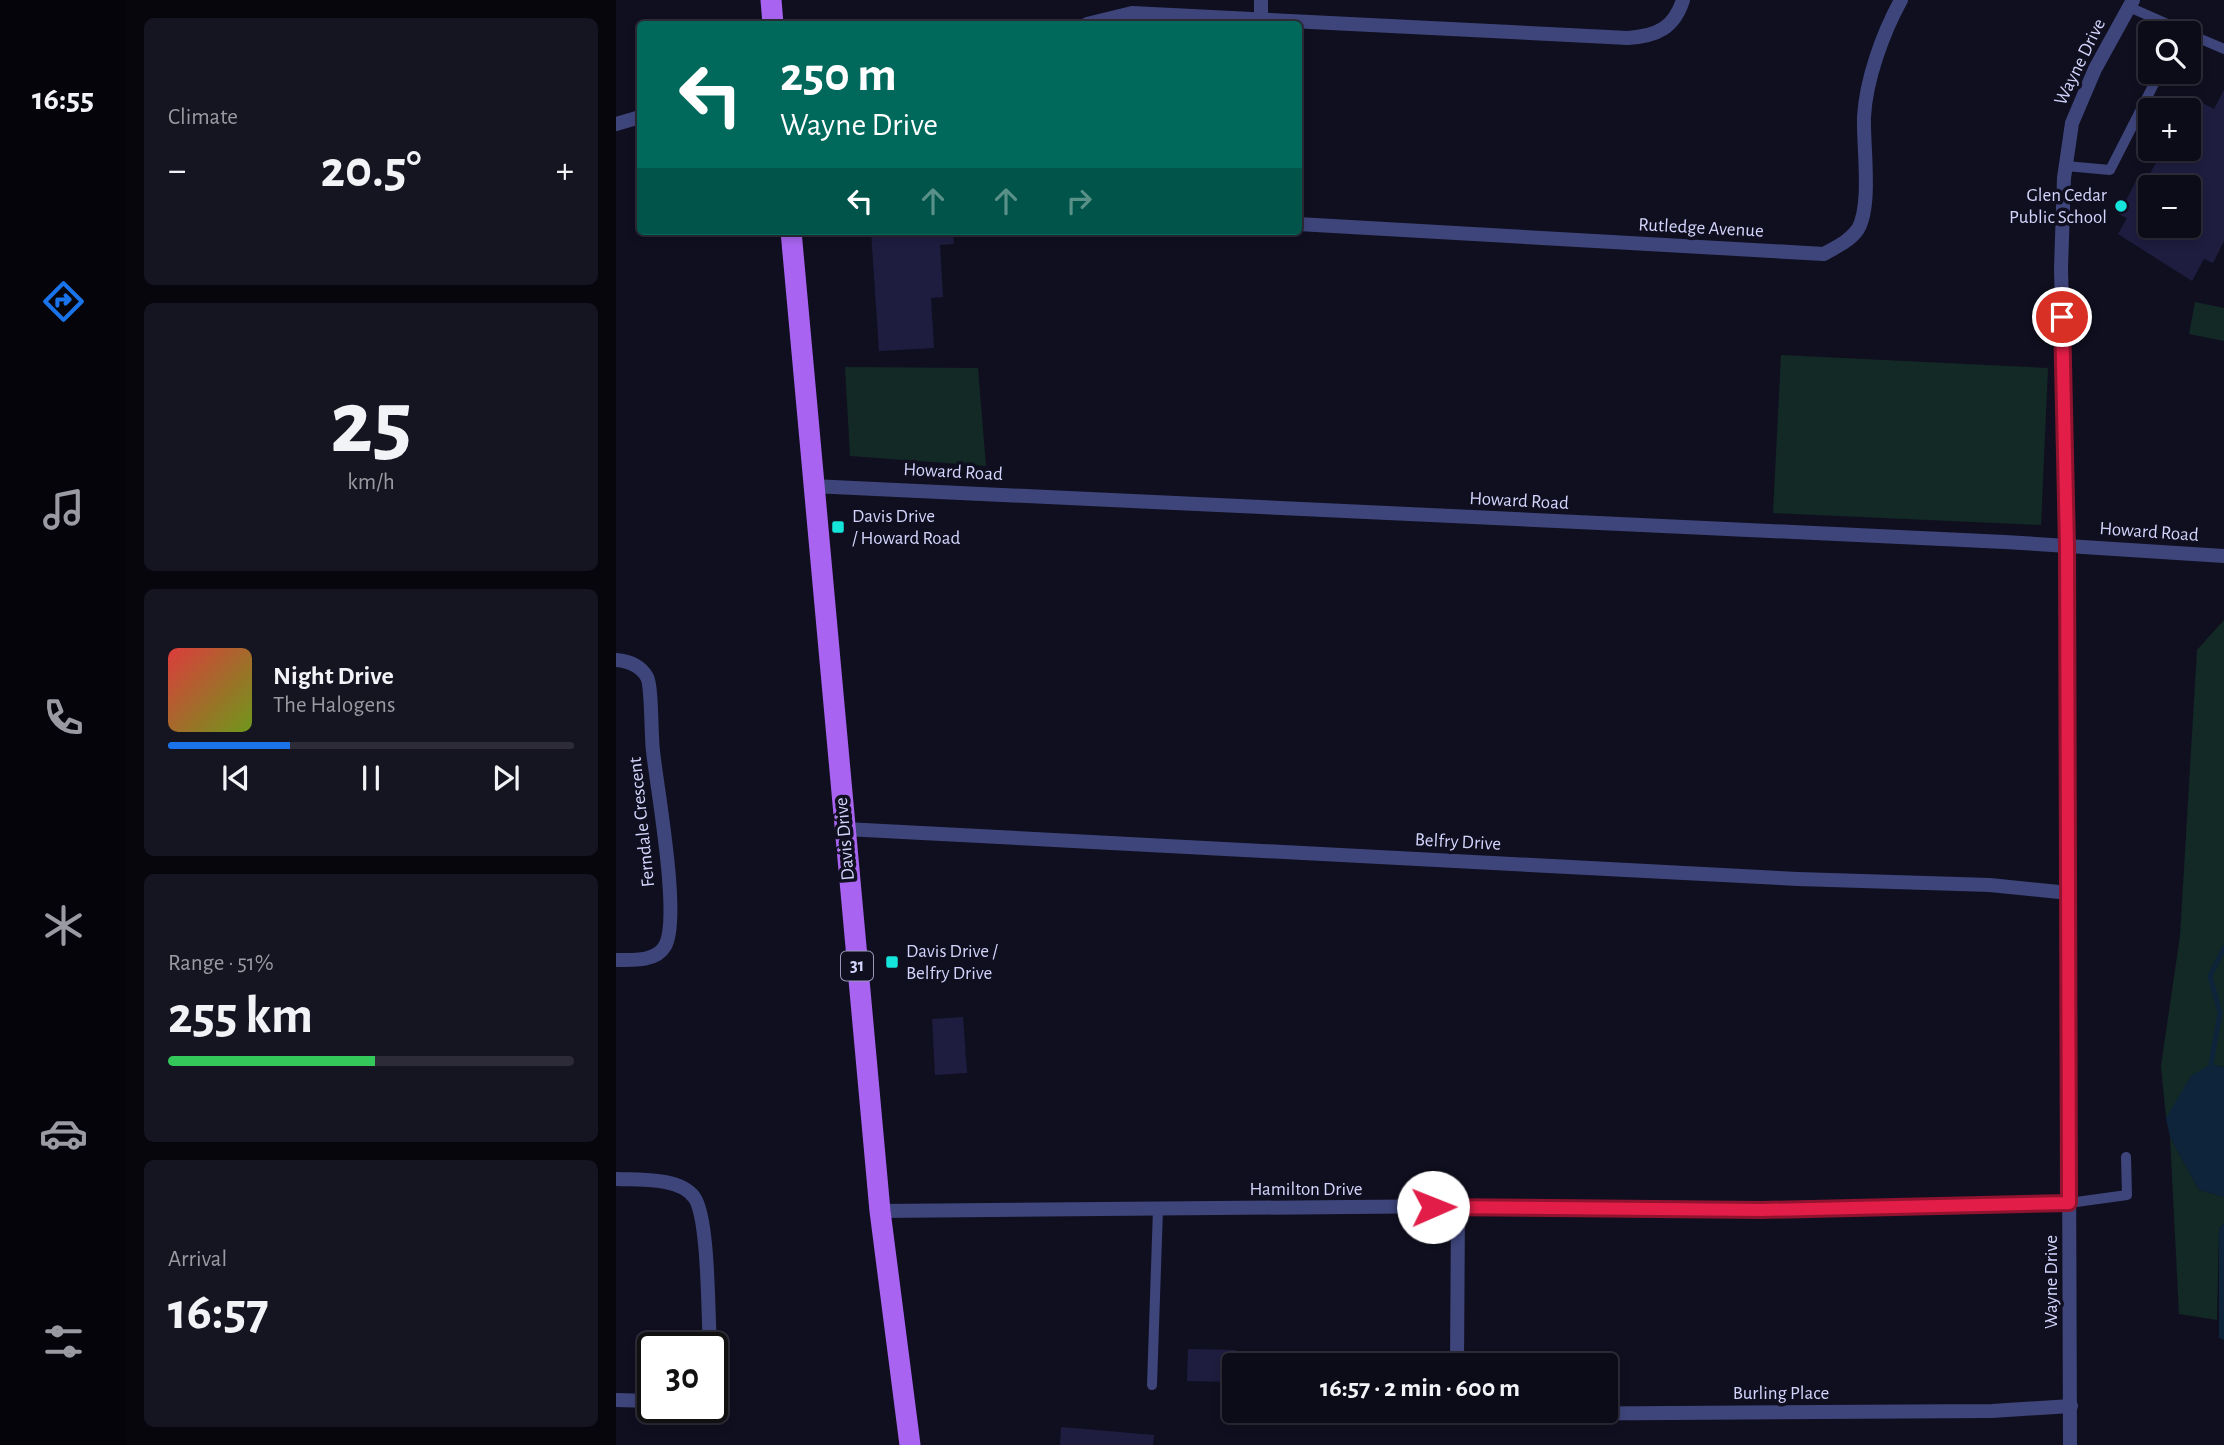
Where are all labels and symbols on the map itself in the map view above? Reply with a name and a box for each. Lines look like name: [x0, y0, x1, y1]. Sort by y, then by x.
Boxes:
street label: Wayne Drive: [2051, 16, 2109, 108]
place label: Glen Cedar Public School: [2009, 186, 2107, 227]
marker: Glen Cedar Public School: [2113, 198, 2129, 214]
street label: Rutledge Avenue: [1638, 215, 1764, 241]
pin: [2032, 287, 2092, 347]
street label: Howard Road: [903, 460, 1003, 484]
street label: Howard Road: [1469, 489, 1569, 513]
place label: Davis Drive / Howard Road: [852, 507, 960, 548]
marker: Davis Drive / Howard Road: [830, 519, 846, 535]
street label: Howard Road: [2099, 519, 2200, 545]
street label: Ferndale Crescent: [626, 756, 658, 888]
street label: Davis Drive: [832, 797, 858, 881]
street label: Belfry Drive: [1414, 830, 1502, 854]
place label: Davis Drive / Belfry Drive: [906, 942, 998, 983]
road number: 31: [841, 951, 873, 981]
marker: Davis Drive / Belfry Drive: [884, 954, 900, 970]
position arrow: [1396, 1170, 1470, 1244]
street label: Hamilton Drive: [1249, 1180, 1363, 1199]
street label: Wayne Drive: [2042, 1235, 2061, 1329]
speed limit sign: 30: [637, 1332, 728, 1423]
street label: Burling Place: [1733, 1384, 1829, 1403]

